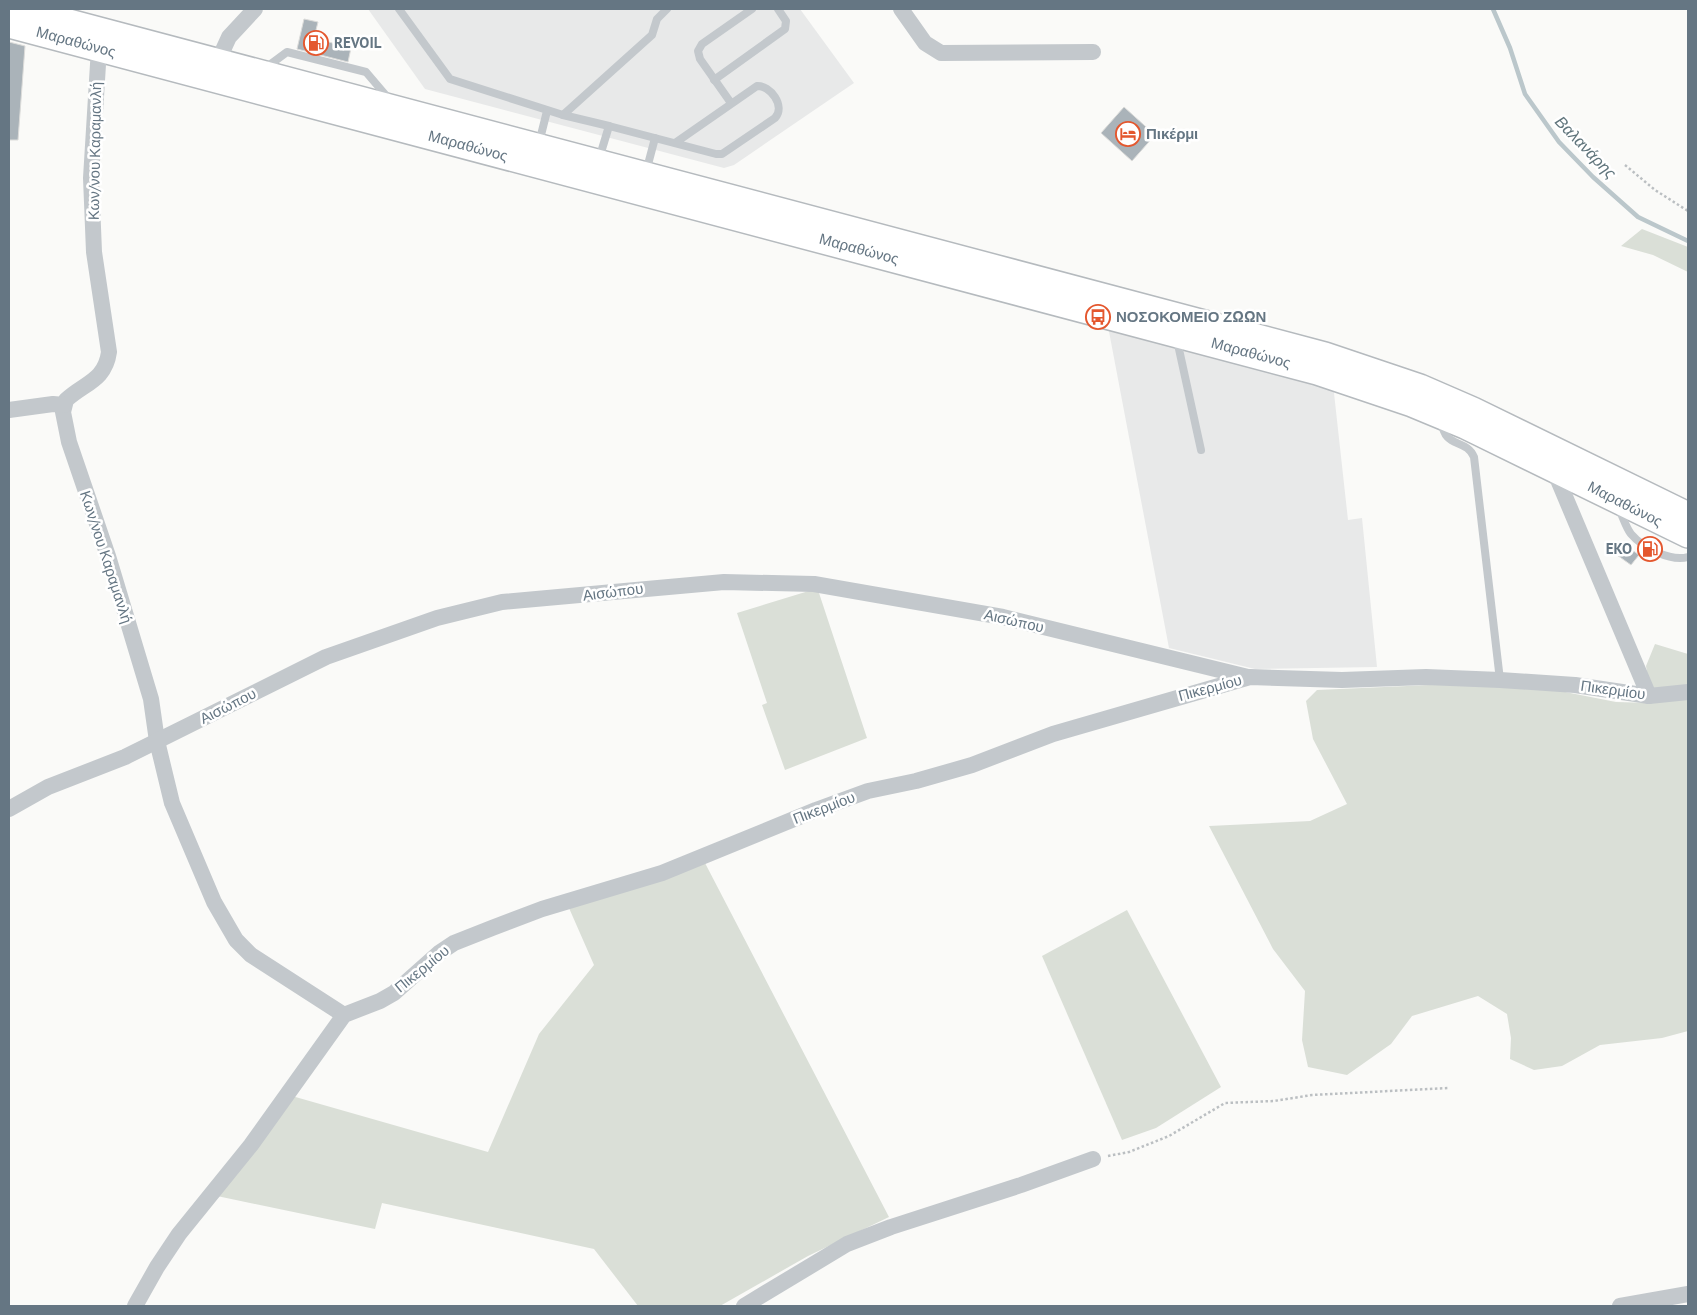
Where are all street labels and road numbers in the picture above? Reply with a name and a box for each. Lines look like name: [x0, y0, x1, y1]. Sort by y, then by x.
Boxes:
street label: Μαραθώνος: [34, 22, 118, 61]
street label: Κων/νου Καραμανλή: [84, 82, 105, 220]
street label: Μαραθώνος: [426, 126, 510, 165]
street label: Μαραθώνος: [817, 229, 901, 268]
street label: Μαραθώνος: [1209, 333, 1293, 372]
street label: Μαραθώνος: [1585, 477, 1666, 531]
street label: Κων/νου Καραμανλή: [76, 488, 137, 626]
street label: Αισώπου: [582, 578, 644, 605]
street label: Αισώπου: [982, 604, 1046, 637]
street label: Πικερμίου: [1176, 670, 1244, 705]
street label: Πικερμίου: [1580, 676, 1647, 703]
street label: Αισώπου: [196, 683, 259, 728]
street label: Πικερμίου: [790, 787, 858, 828]
street label: Πικερμίου: [390, 941, 453, 996]

